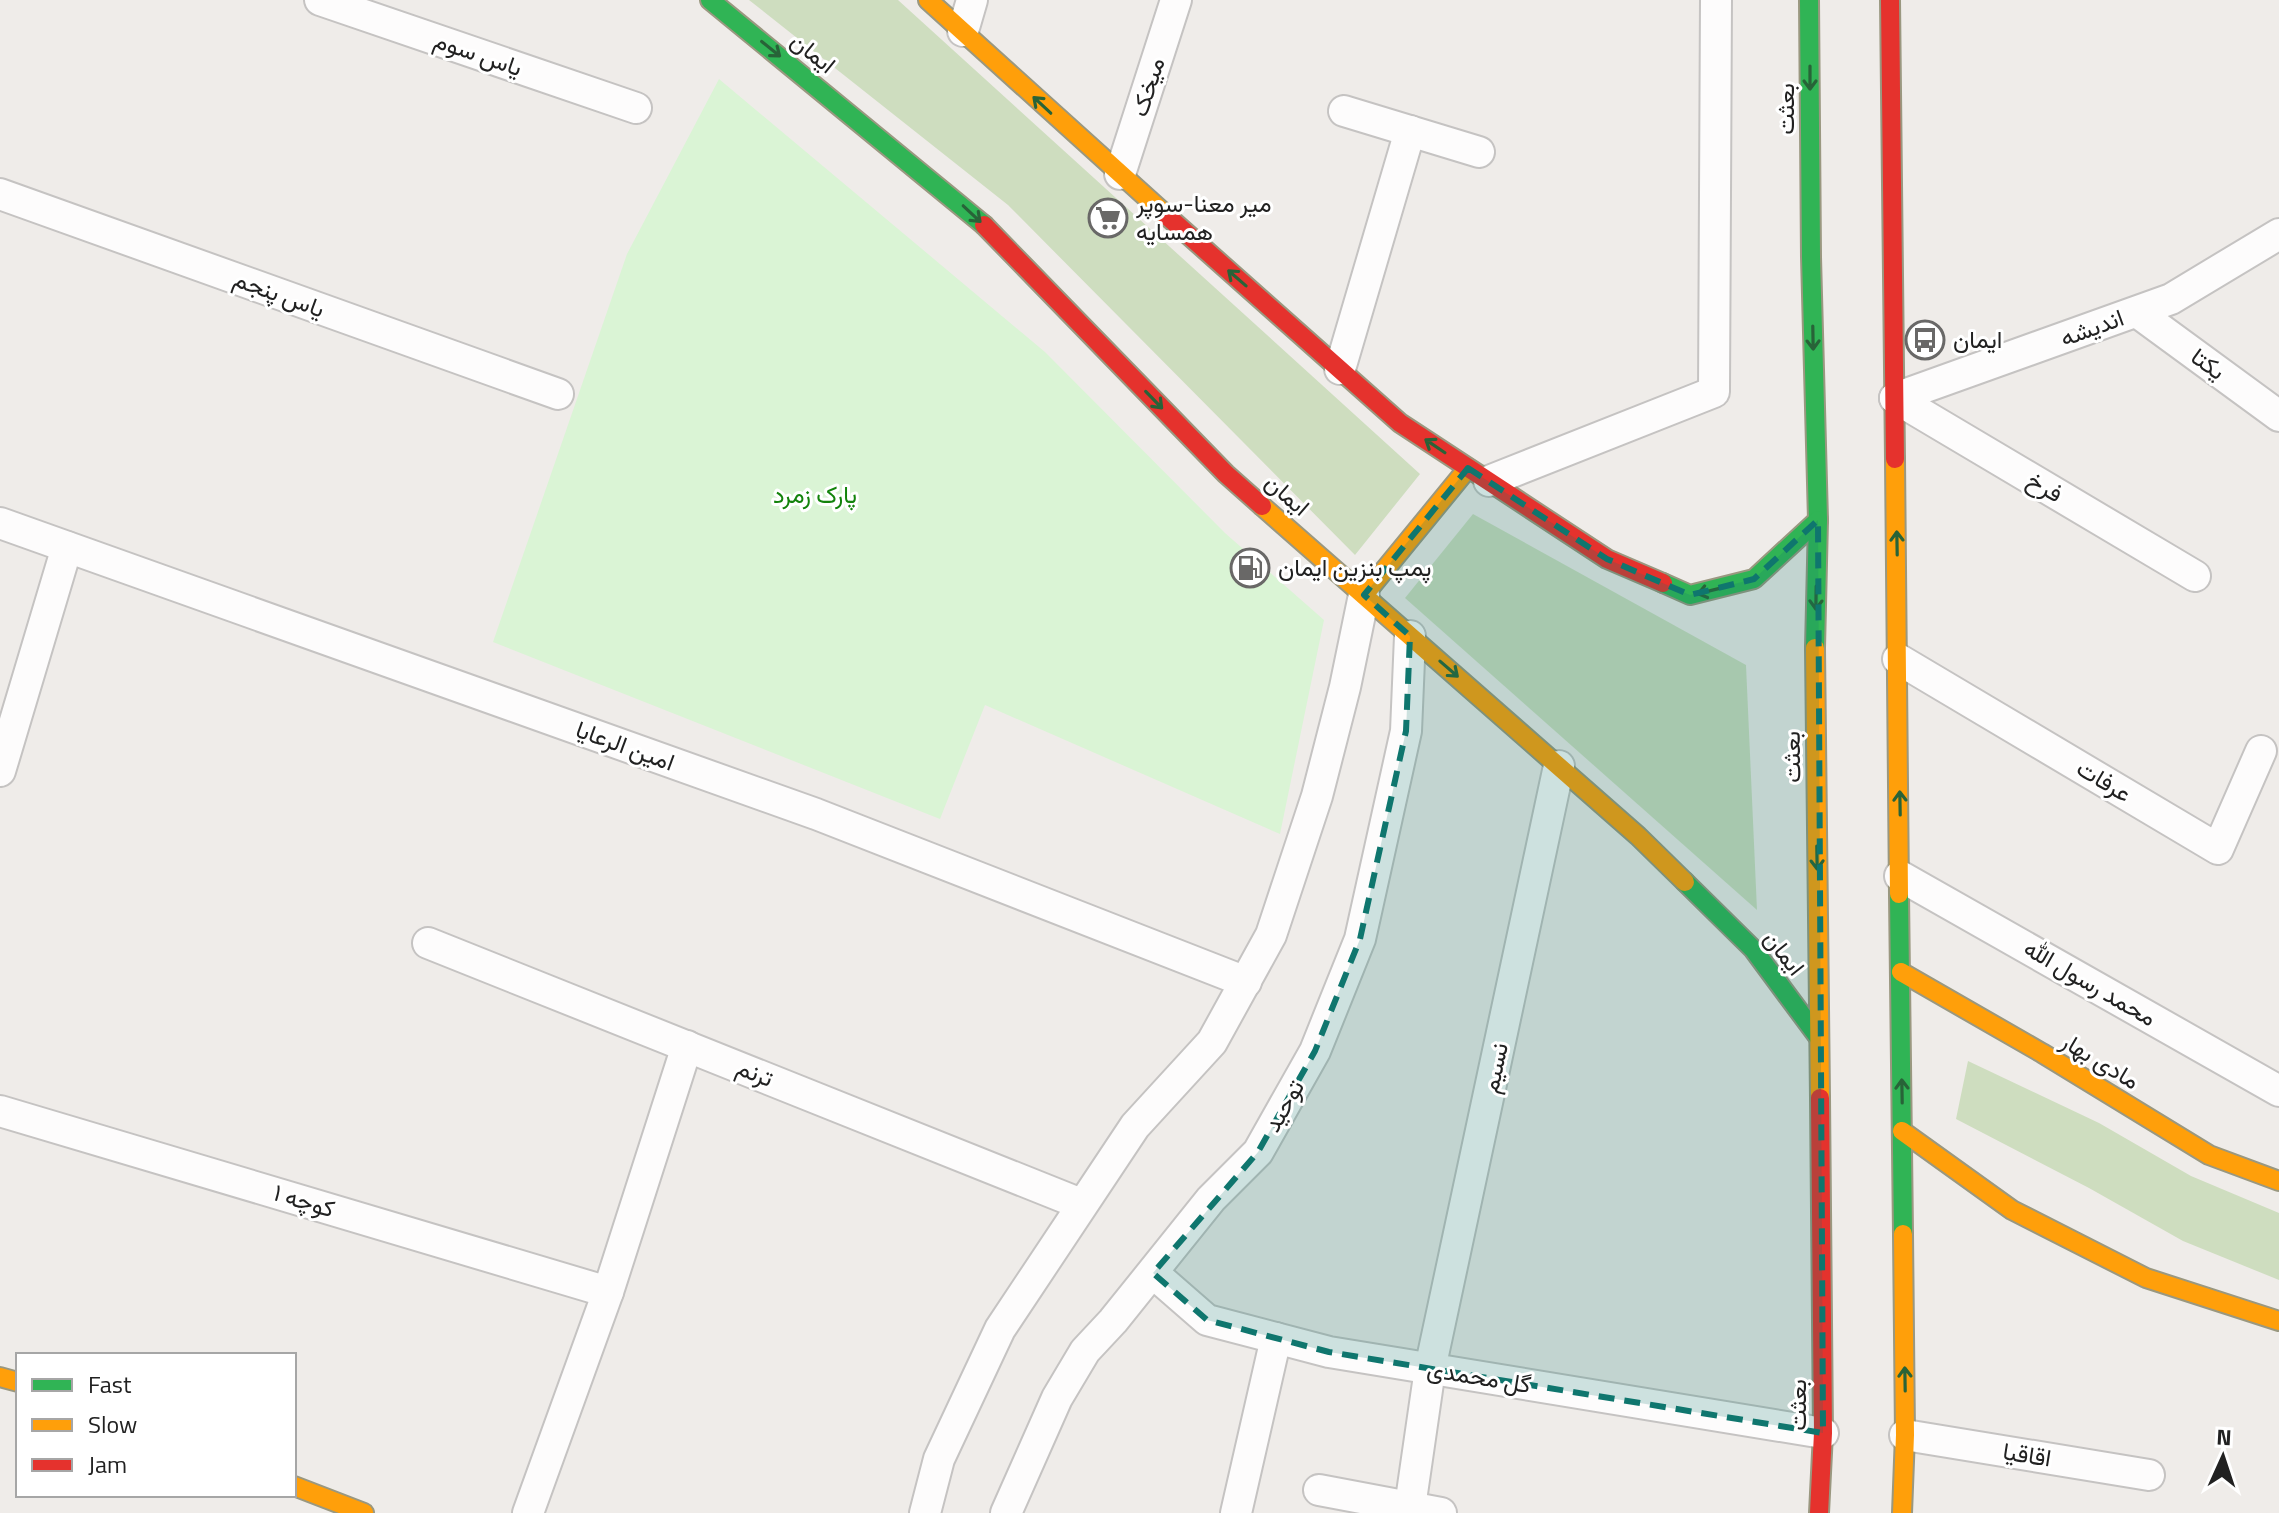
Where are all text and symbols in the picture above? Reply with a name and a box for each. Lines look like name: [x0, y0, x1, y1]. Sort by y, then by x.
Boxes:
street label: یاس سوم: [429, 21, 527, 85]
street label: ایمان: [783, 23, 844, 82]
one-way arrow: [760, 40, 781, 58]
street label: میخک: [1121, 52, 1174, 121]
one-way arrow: [1802, 64, 1818, 91]
street label: بعثت: [1767, 83, 1803, 135]
one-way arrow: [1032, 96, 1052, 115]
place label: میر معنا-سوپر همسایه: [1135, 185, 1271, 249]
supermarket icon: میر معنا-سوپر همسایه: [1087, 197, 1129, 239]
one-way arrow: [961, 205, 981, 223]
street label: یاس پنجم: [229, 260, 330, 326]
one-way arrow: [1227, 269, 1247, 287]
street label: اندیشه: [2055, 299, 2129, 355]
bus stop icon: ایمان: [1904, 319, 1946, 361]
place label: ایمان: [1953, 321, 2002, 357]
one-way arrow: [1806, 324, 1821, 351]
street label: یکتا: [2184, 338, 2233, 388]
one-way arrow: [1144, 390, 1163, 409]
one-way arrow: [1424, 437, 1446, 454]
street label: فرخ: [2021, 461, 2070, 511]
street label: ایمان: [1257, 464, 1318, 524]
park label: پارک زمرد: [773, 476, 857, 512]
one-way arrow: [1889, 530, 1904, 557]
fuel station icon: پمپ بنزین ایمان: [1229, 547, 1271, 589]
place label: پمپ بنزین ایمان: [1278, 549, 1431, 585]
one-way arrow: [1696, 584, 1722, 599]
one-way arrow: [1809, 584, 1824, 611]
one-way arrow: [1438, 660, 1458, 678]
street label: امین الرعایا: [571, 711, 680, 780]
street label: بعثت: [1773, 731, 1809, 783]
street label: عرفات: [2070, 750, 2139, 811]
one-way arrow: [1892, 790, 1907, 817]
one-way arrow: [1809, 844, 1825, 871]
street label: ایمان: [1755, 922, 1814, 983]
street label: محمد رسول الله: [2018, 930, 2163, 1035]
street label: مادی بهار: [2053, 1022, 2147, 1098]
street label: نسیم: [1471, 1039, 1517, 1096]
street label: ترنم: [731, 1048, 779, 1096]
street label: توحید: [1254, 1072, 1313, 1139]
one-way arrow: [1894, 1078, 1910, 1105]
street label: کوچه ۱: [269, 1174, 339, 1226]
street label: گل محمدی: [1425, 1350, 1534, 1402]
legend: [16, 1353, 296, 1497]
text: Fast: [88, 1366, 132, 1402]
one-way arrow: [1897, 1366, 1912, 1393]
street label: بعثت: [1779, 1379, 1815, 1431]
text: Slow: [88, 1406, 137, 1442]
north arrow: [2183, 1417, 2263, 1497]
text: N: [2216, 1420, 2233, 1454]
street label: اقاقیا: [2000, 1432, 2054, 1476]
text: Jam: [88, 1446, 127, 1482]

